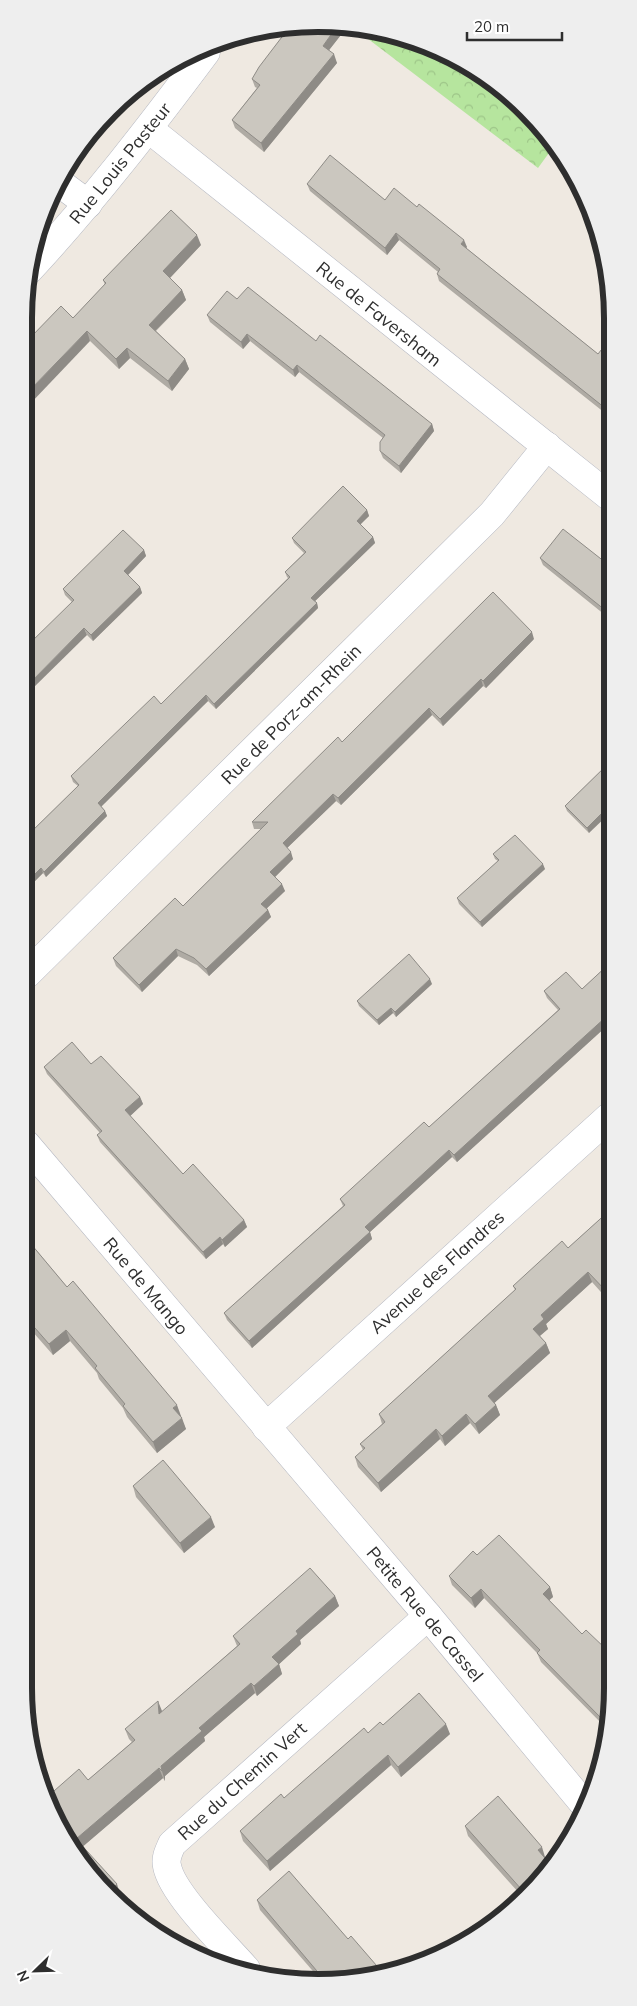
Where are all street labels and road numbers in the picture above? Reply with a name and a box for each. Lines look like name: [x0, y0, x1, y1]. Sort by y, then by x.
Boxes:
street label: Rue Louis Pasteur: [64, 97, 176, 228]
street label: Rue de Faversham: [312, 256, 446, 372]
street label: Rue de Porz-am-Rhein: [216, 639, 366, 789]
street label: Avenue des Flandres: [365, 1205, 509, 1339]
street label: Rue de Mango: [98, 1232, 194, 1340]
street label: Petite Rue de Cassel: [362, 1542, 488, 1686]
street label: Rue du Chemin Vert: [173, 1717, 311, 1845]

